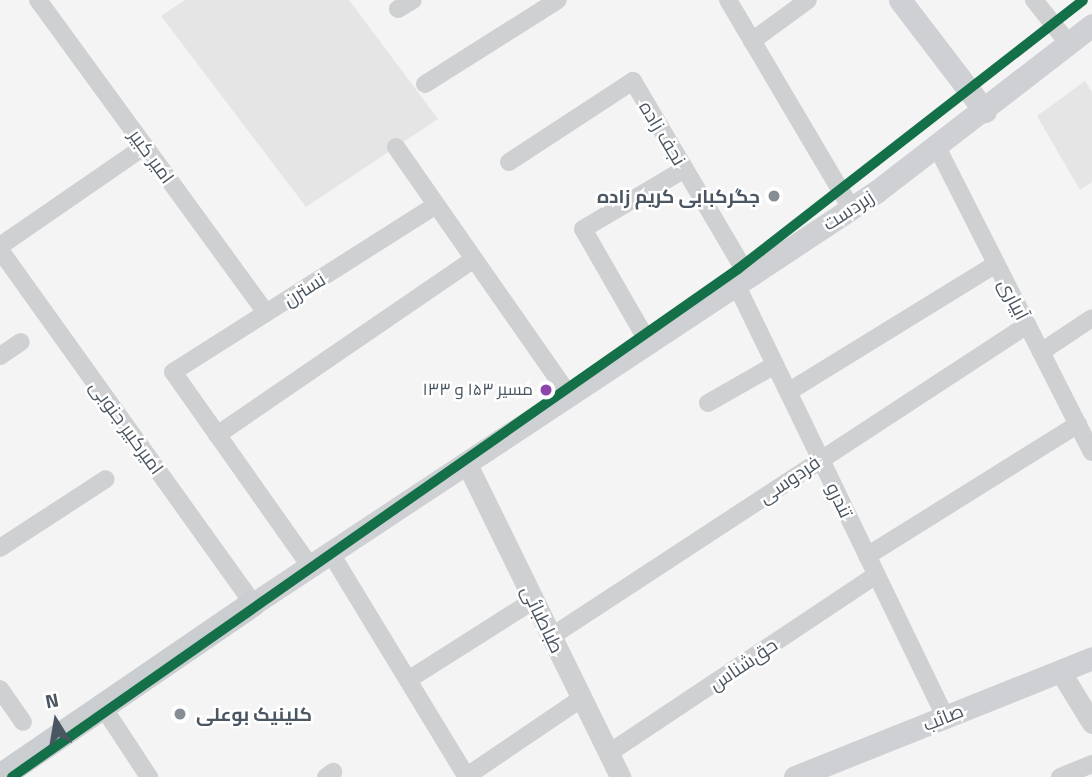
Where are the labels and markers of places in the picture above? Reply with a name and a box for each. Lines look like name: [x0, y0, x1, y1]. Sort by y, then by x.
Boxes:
place label: جگرکبابی کریم زاده: [597, 185, 760, 207]
marker: جگرکبابی کریم زاده: [766, 188, 782, 204]
place label: مسیر ۱۵۳ و ۱۳۳: [423, 380, 533, 400]
marker: مسیر ۱۵۳ و ۱۳۳: [539, 383, 553, 397]
place label: کلینیک بوعلی: [196, 703, 312, 725]
marker: کلینیک بوعلی: [170, 704, 190, 724]

